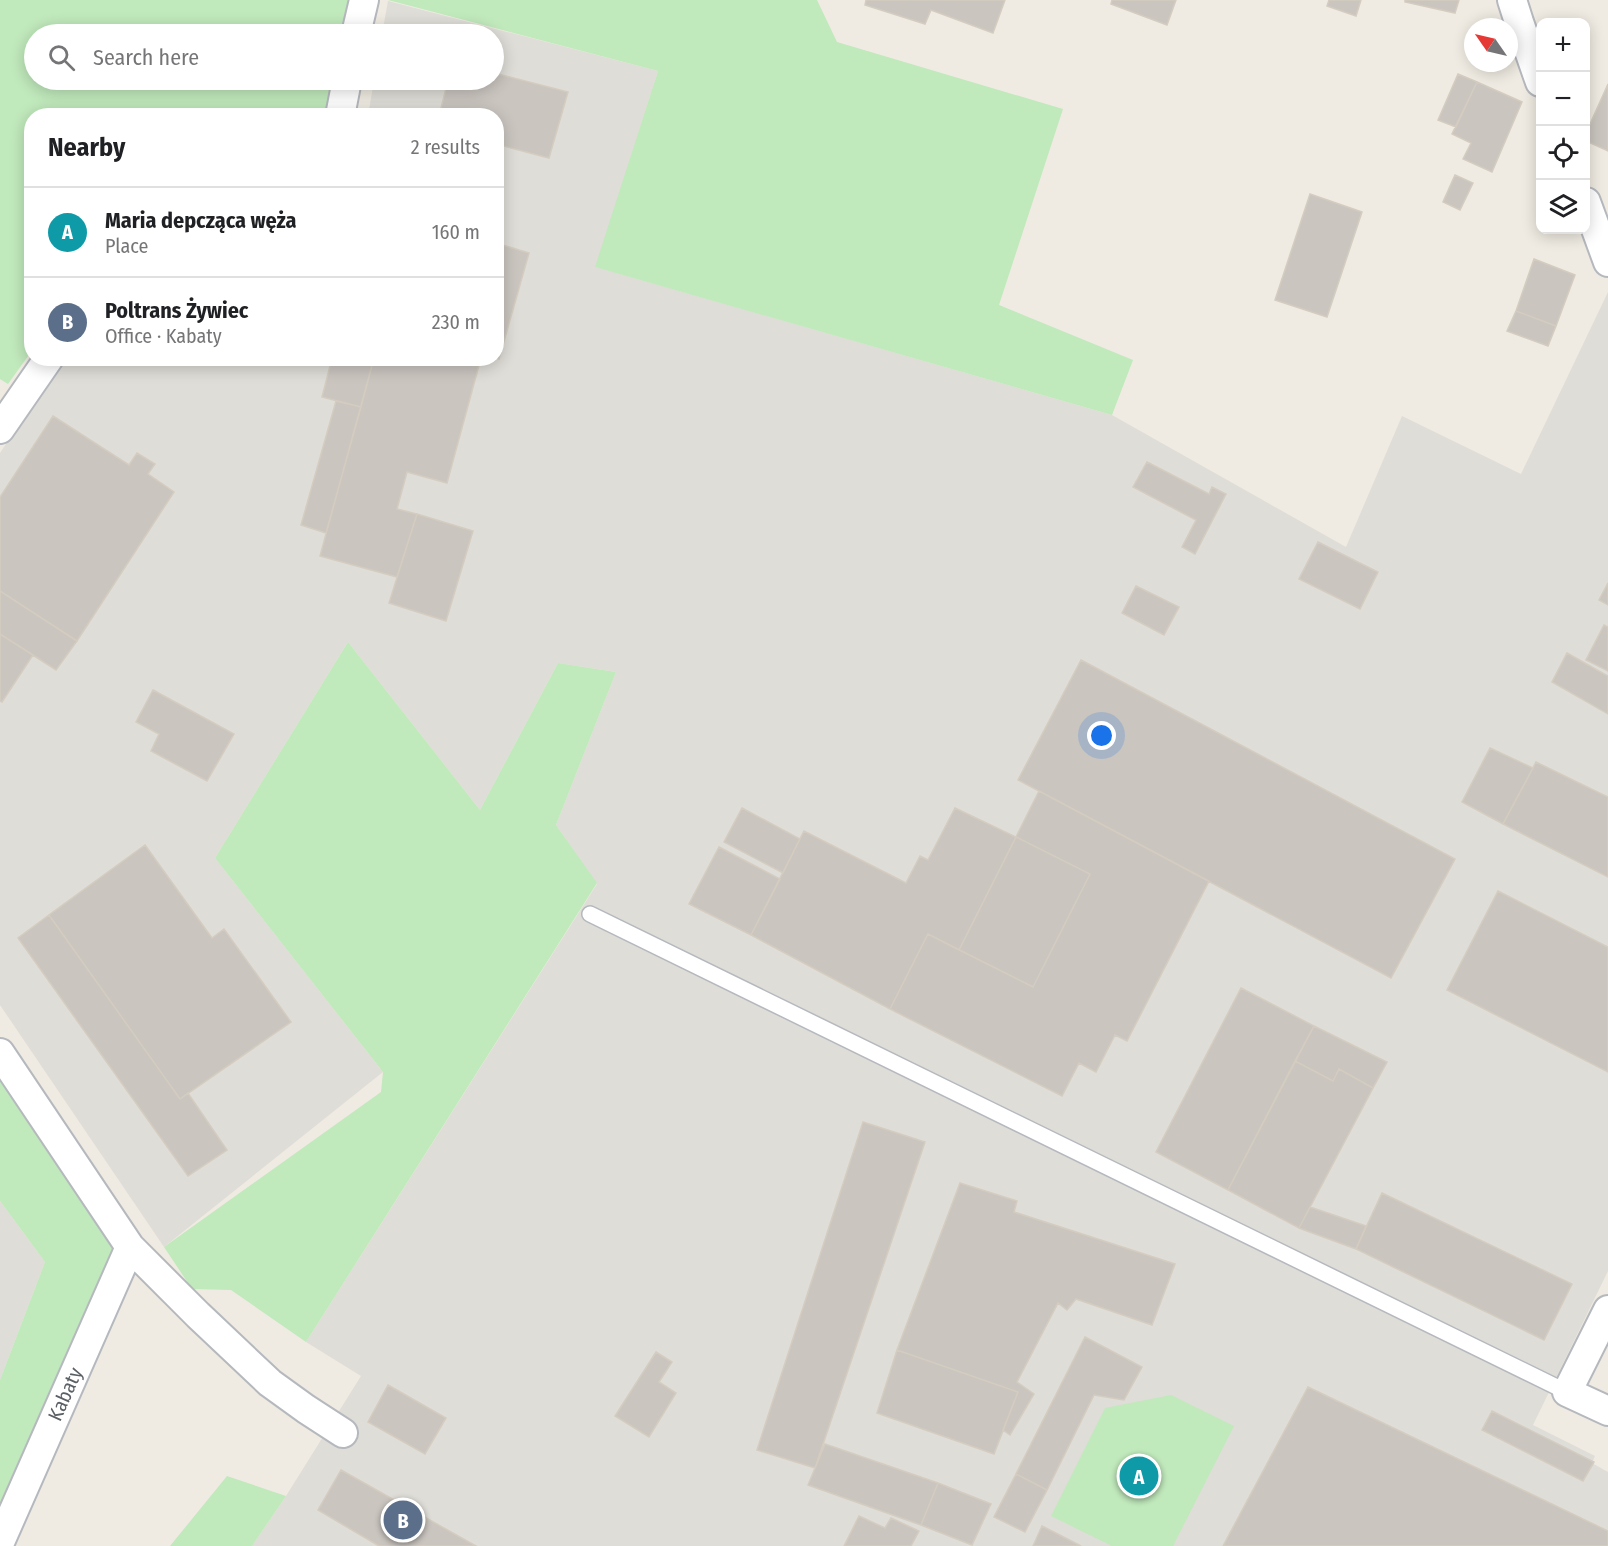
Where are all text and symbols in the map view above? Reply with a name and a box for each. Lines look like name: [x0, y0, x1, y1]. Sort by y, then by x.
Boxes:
north arrow: [1464, 18, 1518, 72]
map controls: [1536, 18, 1590, 234]
button: +: [1536, 18, 1590, 72]
search box: [24, 24, 504, 90]
icon: search: [45, 41, 78, 74]
text: Search here: [93, 44, 199, 71]
button: −: [1536, 72, 1590, 126]
button: locate: [1536, 126, 1590, 180]
text: Nearby: [48, 132, 125, 163]
text: 2 results: [411, 135, 480, 159]
button: layers: [1536, 180, 1590, 234]
text: Maria depcząca węża: [105, 207, 297, 234]
text: A: [62, 220, 73, 244]
text: 160 m: [432, 220, 480, 244]
text: Place: [105, 234, 148, 258]
text: Poltrans Żywiec: [105, 297, 248, 324]
text: B: [62, 310, 73, 334]
text: 230 m: [432, 310, 480, 334]
text: Office · Kabaty: [105, 324, 222, 348]
your location: [1087, 721, 1116, 750]
street label: Kabaty: [43, 1364, 87, 1424]
pin: A: [1120, 1454, 1158, 1498]
pin: B: [384, 1498, 422, 1543]

